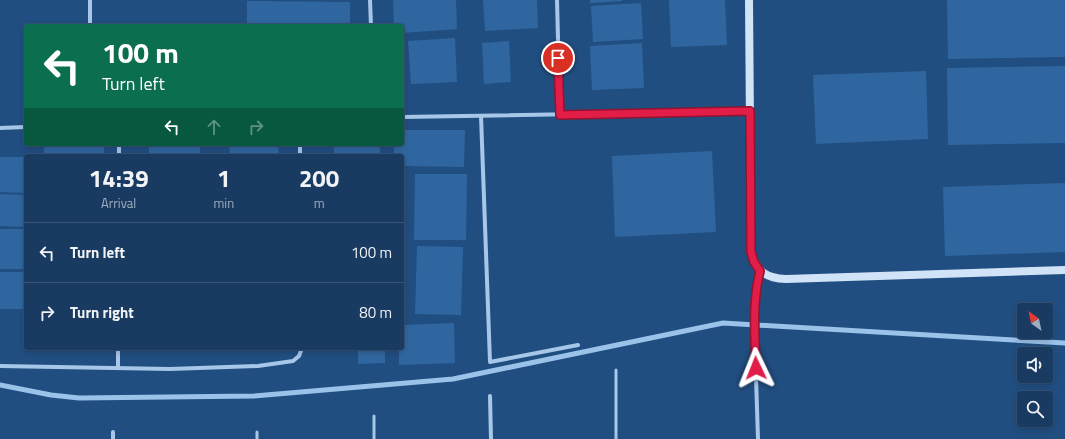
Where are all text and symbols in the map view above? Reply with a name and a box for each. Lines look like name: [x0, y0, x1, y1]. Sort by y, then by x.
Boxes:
text: 100 m: [102, 31, 179, 74]
icon: left: [36, 40, 88, 92]
pin: [541, 41, 575, 75]
icon: arrive: [547, 47, 569, 69]
text: Turn left: [102, 70, 165, 97]
icon: left: [161, 116, 183, 138]
icon: ahead: [203, 116, 225, 138]
icon: right: [245, 116, 267, 138]
text: 14:39: [89, 160, 149, 196]
text: 1: [217, 160, 231, 196]
text: 200: [299, 160, 339, 196]
text: Arrival: [101, 193, 136, 213]
text: min: [213, 193, 234, 213]
text: m: [314, 193, 325, 213]
text: Turn left: [70, 241, 125, 264]
text: 100 m: [351, 241, 392, 264]
icon: left: [36, 242, 58, 264]
text: Turn right: [70, 301, 134, 324]
text: 80 m: [359, 301, 392, 324]
icon: right: [36, 302, 58, 324]
north arrow: [1017, 303, 1053, 339]
map controls: [1017, 303, 1053, 427]
position arrow: [735, 347, 777, 389]
button: sound: [1017, 347, 1053, 383]
button: search: [1017, 391, 1053, 427]

